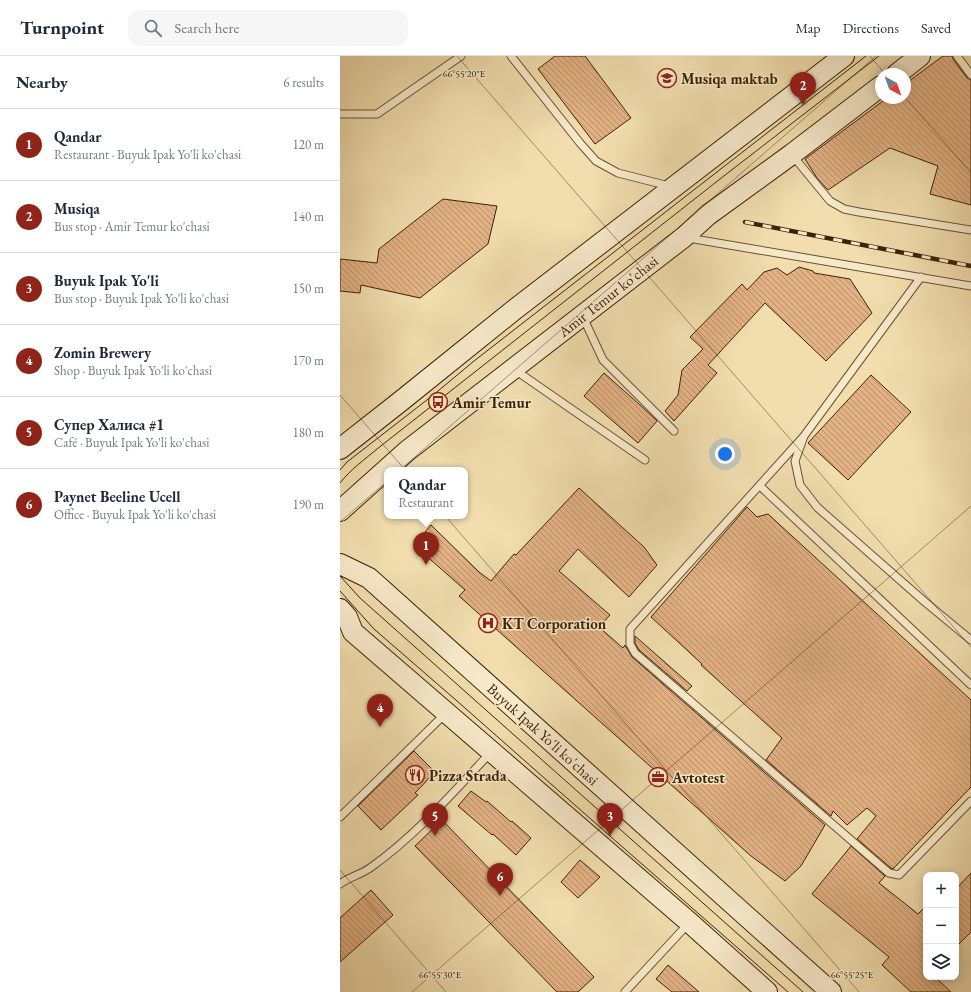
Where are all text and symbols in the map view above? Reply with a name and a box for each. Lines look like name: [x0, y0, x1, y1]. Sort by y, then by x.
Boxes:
search box: [128, 10, 408, 46]
text: Turnpoint: [20, 15, 104, 40]
icon: search: [142, 17, 164, 39]
text: Search here: [174, 18, 239, 37]
text: Map: [795, 19, 821, 37]
text: Directions: [843, 19, 899, 37]
text: Saved: [921, 19, 951, 37]
text: 66°55'20"E: [443, 67, 486, 80]
school or university icon: Musiqa maktab: [656, 67, 678, 89]
north arrow: [875, 68, 911, 104]
place label: Musiqa maktab: [681, 69, 778, 88]
text: Nearby: [16, 71, 68, 93]
pin: 2: [790, 72, 816, 105]
text: 6 results: [283, 74, 324, 91]
text: Qandar: [54, 127, 102, 146]
text: 1: [26, 136, 32, 153]
text: 120 m: [293, 136, 324, 153]
text: Restaurant · Buyuk Ipak Yo'li ko'chasi: [54, 146, 241, 163]
text: Musiqa: [54, 199, 100, 218]
text: 2: [26, 208, 32, 225]
text: 140 m: [293, 208, 324, 225]
text: Bus stop · Amir Temur ko'chasi: [54, 218, 210, 235]
street label: Amir Temur ko'chasi: [554, 251, 662, 341]
text: Buyuk Ipak Yo'li: [54, 271, 159, 290]
text: 3: [26, 280, 32, 297]
text: 150 m: [293, 280, 324, 297]
text: Bus stop · Buyuk Ipak Yo'li ko'chasi: [54, 290, 229, 307]
text: Zomin Brewery: [54, 343, 151, 362]
text: 4: [26, 352, 32, 369]
text: 170 m: [293, 352, 324, 369]
text: Shop · Buyuk Ipak Yo'li ko'chasi: [54, 362, 212, 379]
bus stop icon: Amir Temur: [427, 391, 449, 413]
place label: Amir Temur: [451, 393, 532, 412]
text: Супер Халиса #1: [54, 415, 164, 434]
text: 5: [26, 424, 32, 441]
text: 180 m: [293, 424, 324, 441]
text: Café · Buyuk Ipak Yo'li ko'chasi: [54, 434, 209, 451]
your location: [715, 444, 735, 464]
popup: [384, 467, 468, 519]
text: Qandar: [398, 475, 446, 494]
text: Paynet Beeline Ucell: [54, 487, 181, 506]
text: Restaurant: [398, 494, 454, 511]
text: 6: [26, 496, 32, 513]
text: 190 m: [293, 496, 324, 513]
text: Office · Buyuk Ipak Yo'li ko'chasi: [54, 506, 216, 523]
pin: 1: [413, 532, 439, 565]
hospital icon: KT Corporation: [477, 612, 499, 634]
place label: KT Corporation: [502, 614, 607, 633]
street label: Buyuk Ipak Yo'li ko'chasi: [483, 679, 603, 789]
pin: 4: [367, 694, 393, 727]
restaurant icon: Pizza Strada: [404, 764, 426, 786]
place label: Pizza Strada: [429, 766, 507, 785]
office icon: Avtotest: [647, 766, 669, 788]
place label: Avtotest: [671, 768, 725, 787]
pin: 5: [422, 803, 448, 836]
pin: 3: [597, 803, 623, 836]
pin: 6: [487, 863, 513, 896]
map controls: [923, 872, 959, 980]
button: +: [923, 872, 959, 908]
button: −: [923, 908, 959, 944]
button: layers: [923, 944, 959, 980]
text: 66°55'30"E: [419, 968, 462, 981]
text: 66°55'25"E: [831, 968, 874, 981]

